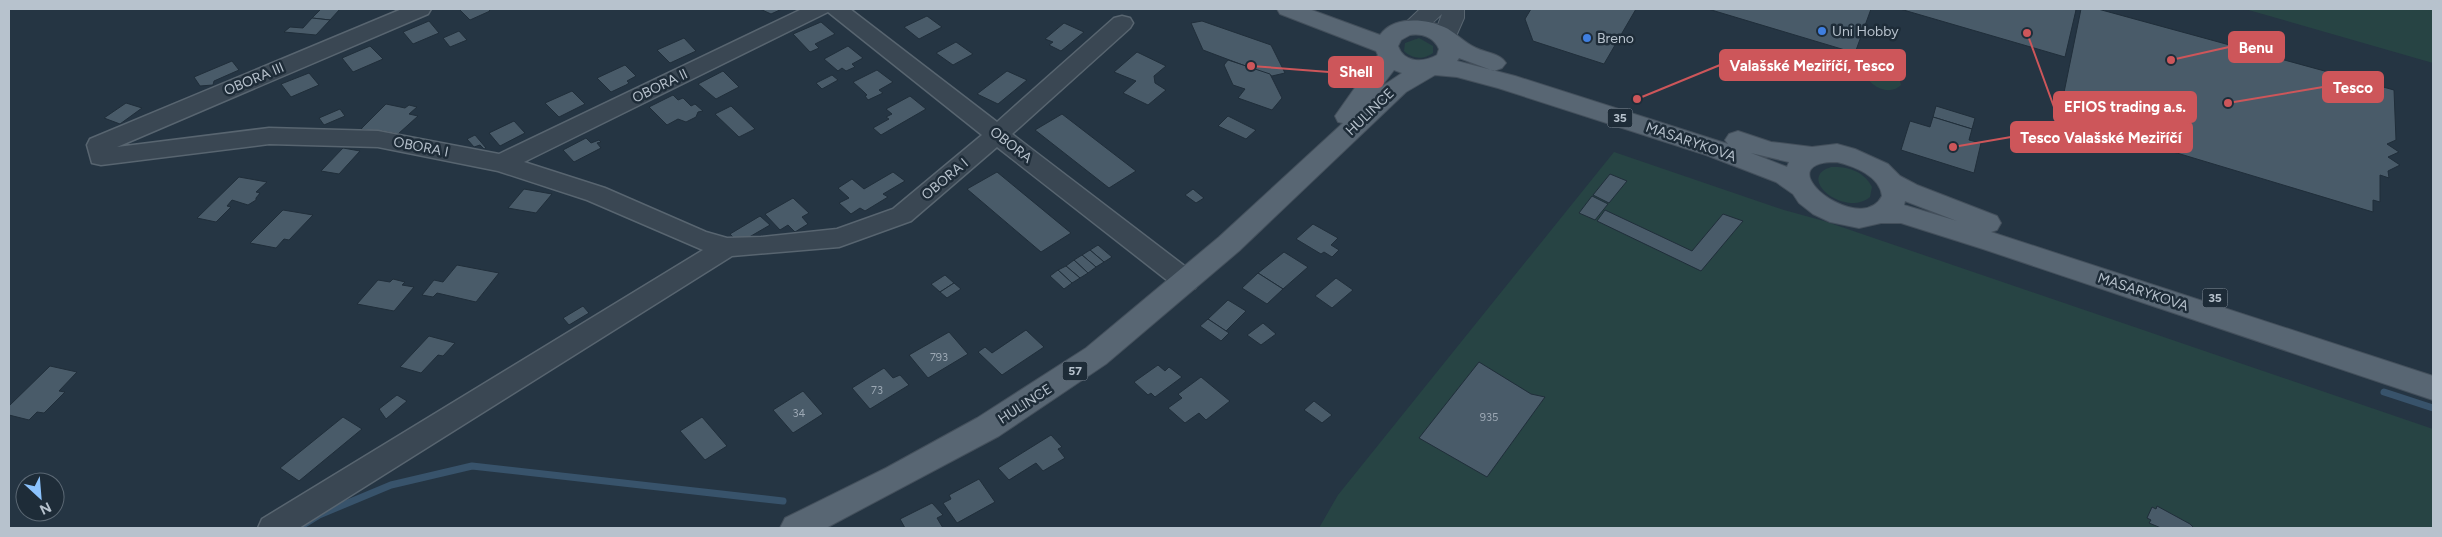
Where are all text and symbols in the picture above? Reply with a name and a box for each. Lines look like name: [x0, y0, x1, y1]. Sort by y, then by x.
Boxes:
place label: Uni Hobby: [1832, 23, 1899, 40]
marker: Uni Hobby: [1816, 25, 1828, 37]
place label: Breno: [1597, 30, 1634, 47]
marker: Breno: [1581, 32, 1593, 44]
callout: Benu: [2229, 32, 2284, 62]
text: Benu: [2239, 39, 2273, 57]
callout: Valašské Meziříčí, Tesco: [1720, 50, 1905, 80]
callout: Shell: [1329, 57, 1383, 87]
text: Valašské Meziříčí, Tesco: [1729, 57, 1895, 75]
street label: OBORA III: [222, 59, 286, 99]
text: Shell: [1339, 63, 1373, 81]
street label: OBORA II: [629, 65, 691, 107]
callout: Tesco: [2323, 72, 2383, 102]
text: Tesco: [2333, 79, 2373, 97]
street label: HULINCE: [1342, 85, 1398, 139]
callout: EFIOS trading a.s.: [2054, 92, 2196, 122]
text: EFIOS trading a.s.: [2064, 98, 2186, 116]
road number: 35: [1608, 109, 1632, 128]
street label: MASARYKOVA: [1644, 119, 1739, 166]
callout: Tesco Valašské Meziříčí: [2011, 122, 2192, 152]
street label: OBORA: [987, 123, 1036, 167]
text: Tesco Valašské Meziříčí: [2020, 129, 2183, 147]
street label: OBORA I: [392, 133, 450, 161]
street label: OBORA I: [918, 155, 972, 203]
street label: MASARYKOVA: [2095, 269, 2191, 315]
road number: 35: [2202, 288, 2228, 308]
house number: 793: [930, 351, 948, 364]
road number: 57: [1062, 362, 1088, 381]
street label: HULINCE: [995, 380, 1055, 428]
house number: 73: [871, 384, 883, 397]
house number: 34: [793, 407, 806, 420]
house number: 935: [1480, 411, 1498, 424]
north arrow: [15, 472, 65, 522]
text: N: [37, 498, 54, 518]

